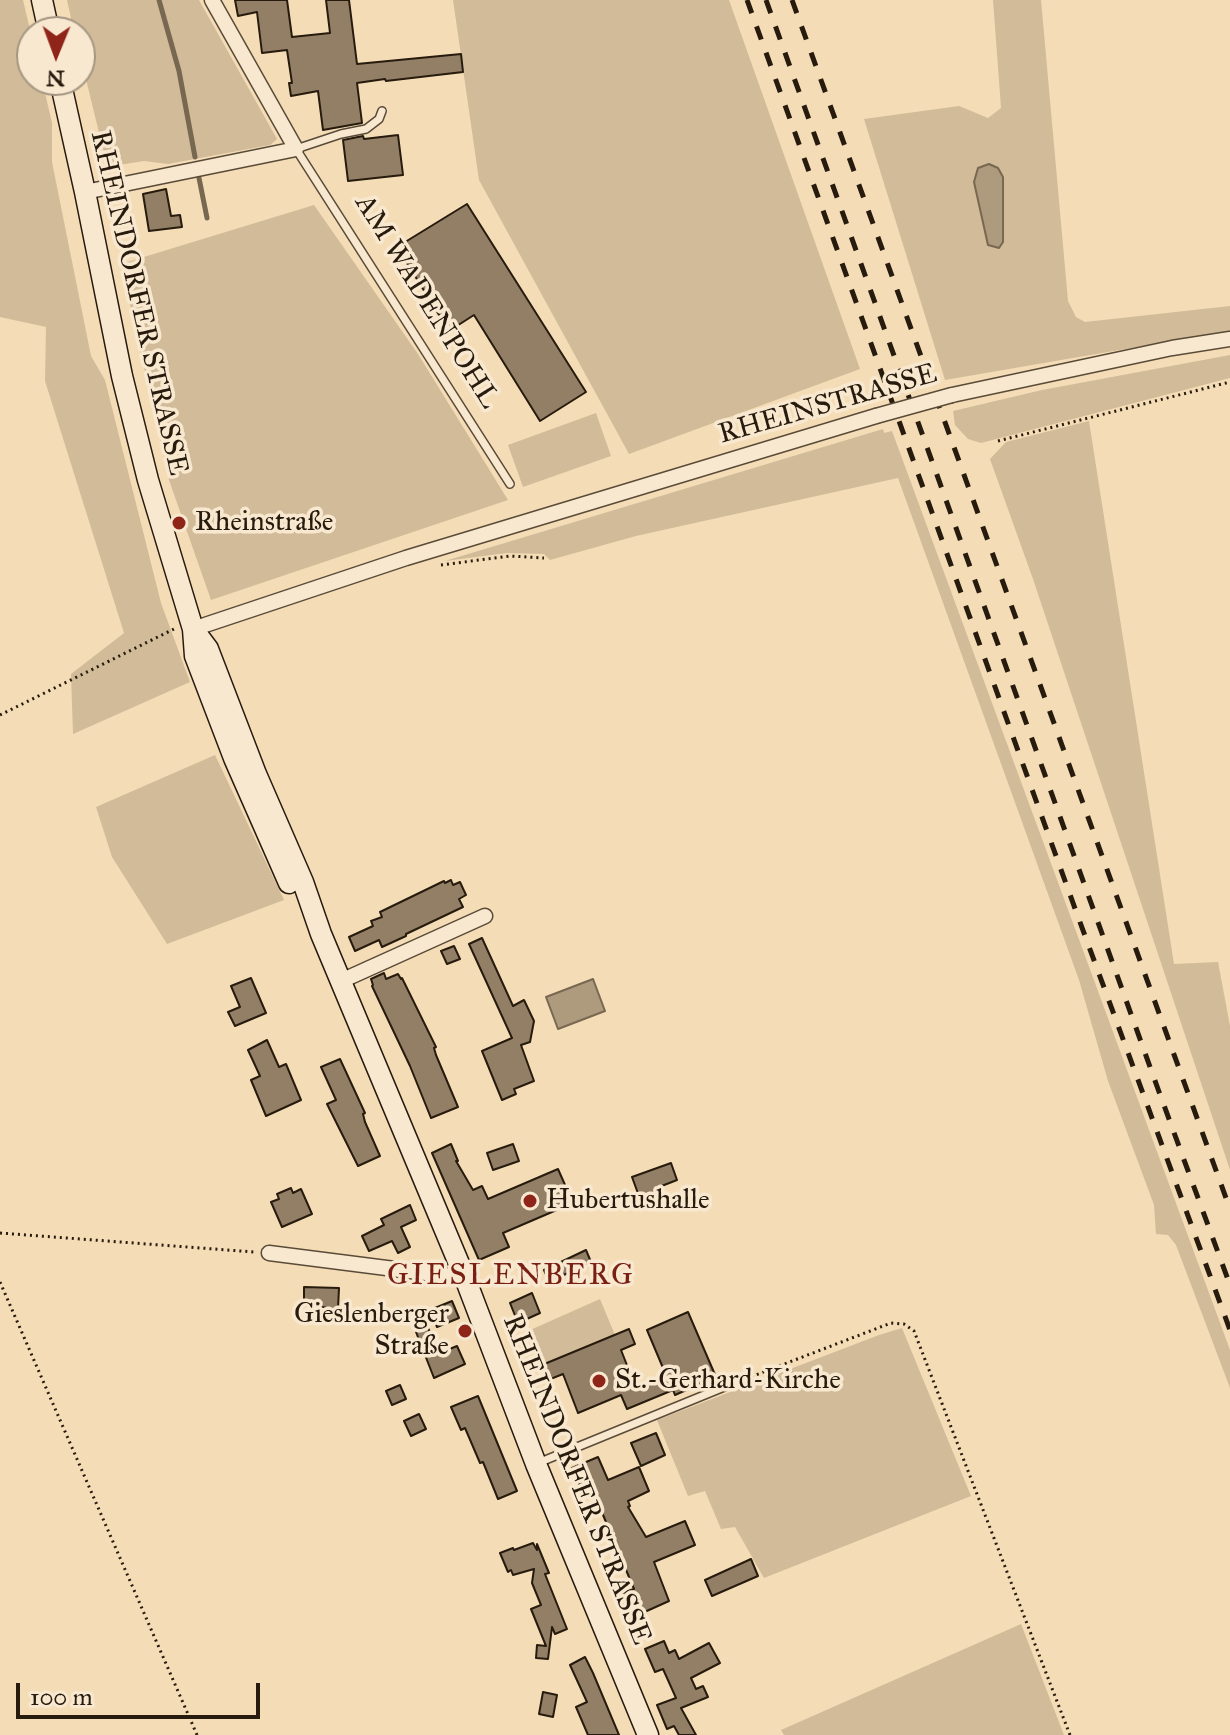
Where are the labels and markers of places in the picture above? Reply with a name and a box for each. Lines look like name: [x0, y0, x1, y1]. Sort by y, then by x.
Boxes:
place label: Rheinstraße: [195, 506, 333, 540]
marker: Rheinstraße: [170, 514, 188, 532]
place label: Hubertushalle: [546, 1184, 710, 1218]
marker: Hubertushalle: [521, 1192, 539, 1210]
place label: Gieslenberger Straße: [294, 1298, 449, 1364]
marker: Gieslenberger Straße: [456, 1322, 474, 1340]
place label: St.-Gerhard-Kirche: [615, 1364, 841, 1398]
marker: St.-Gerhard-Kirche: [590, 1372, 608, 1390]

